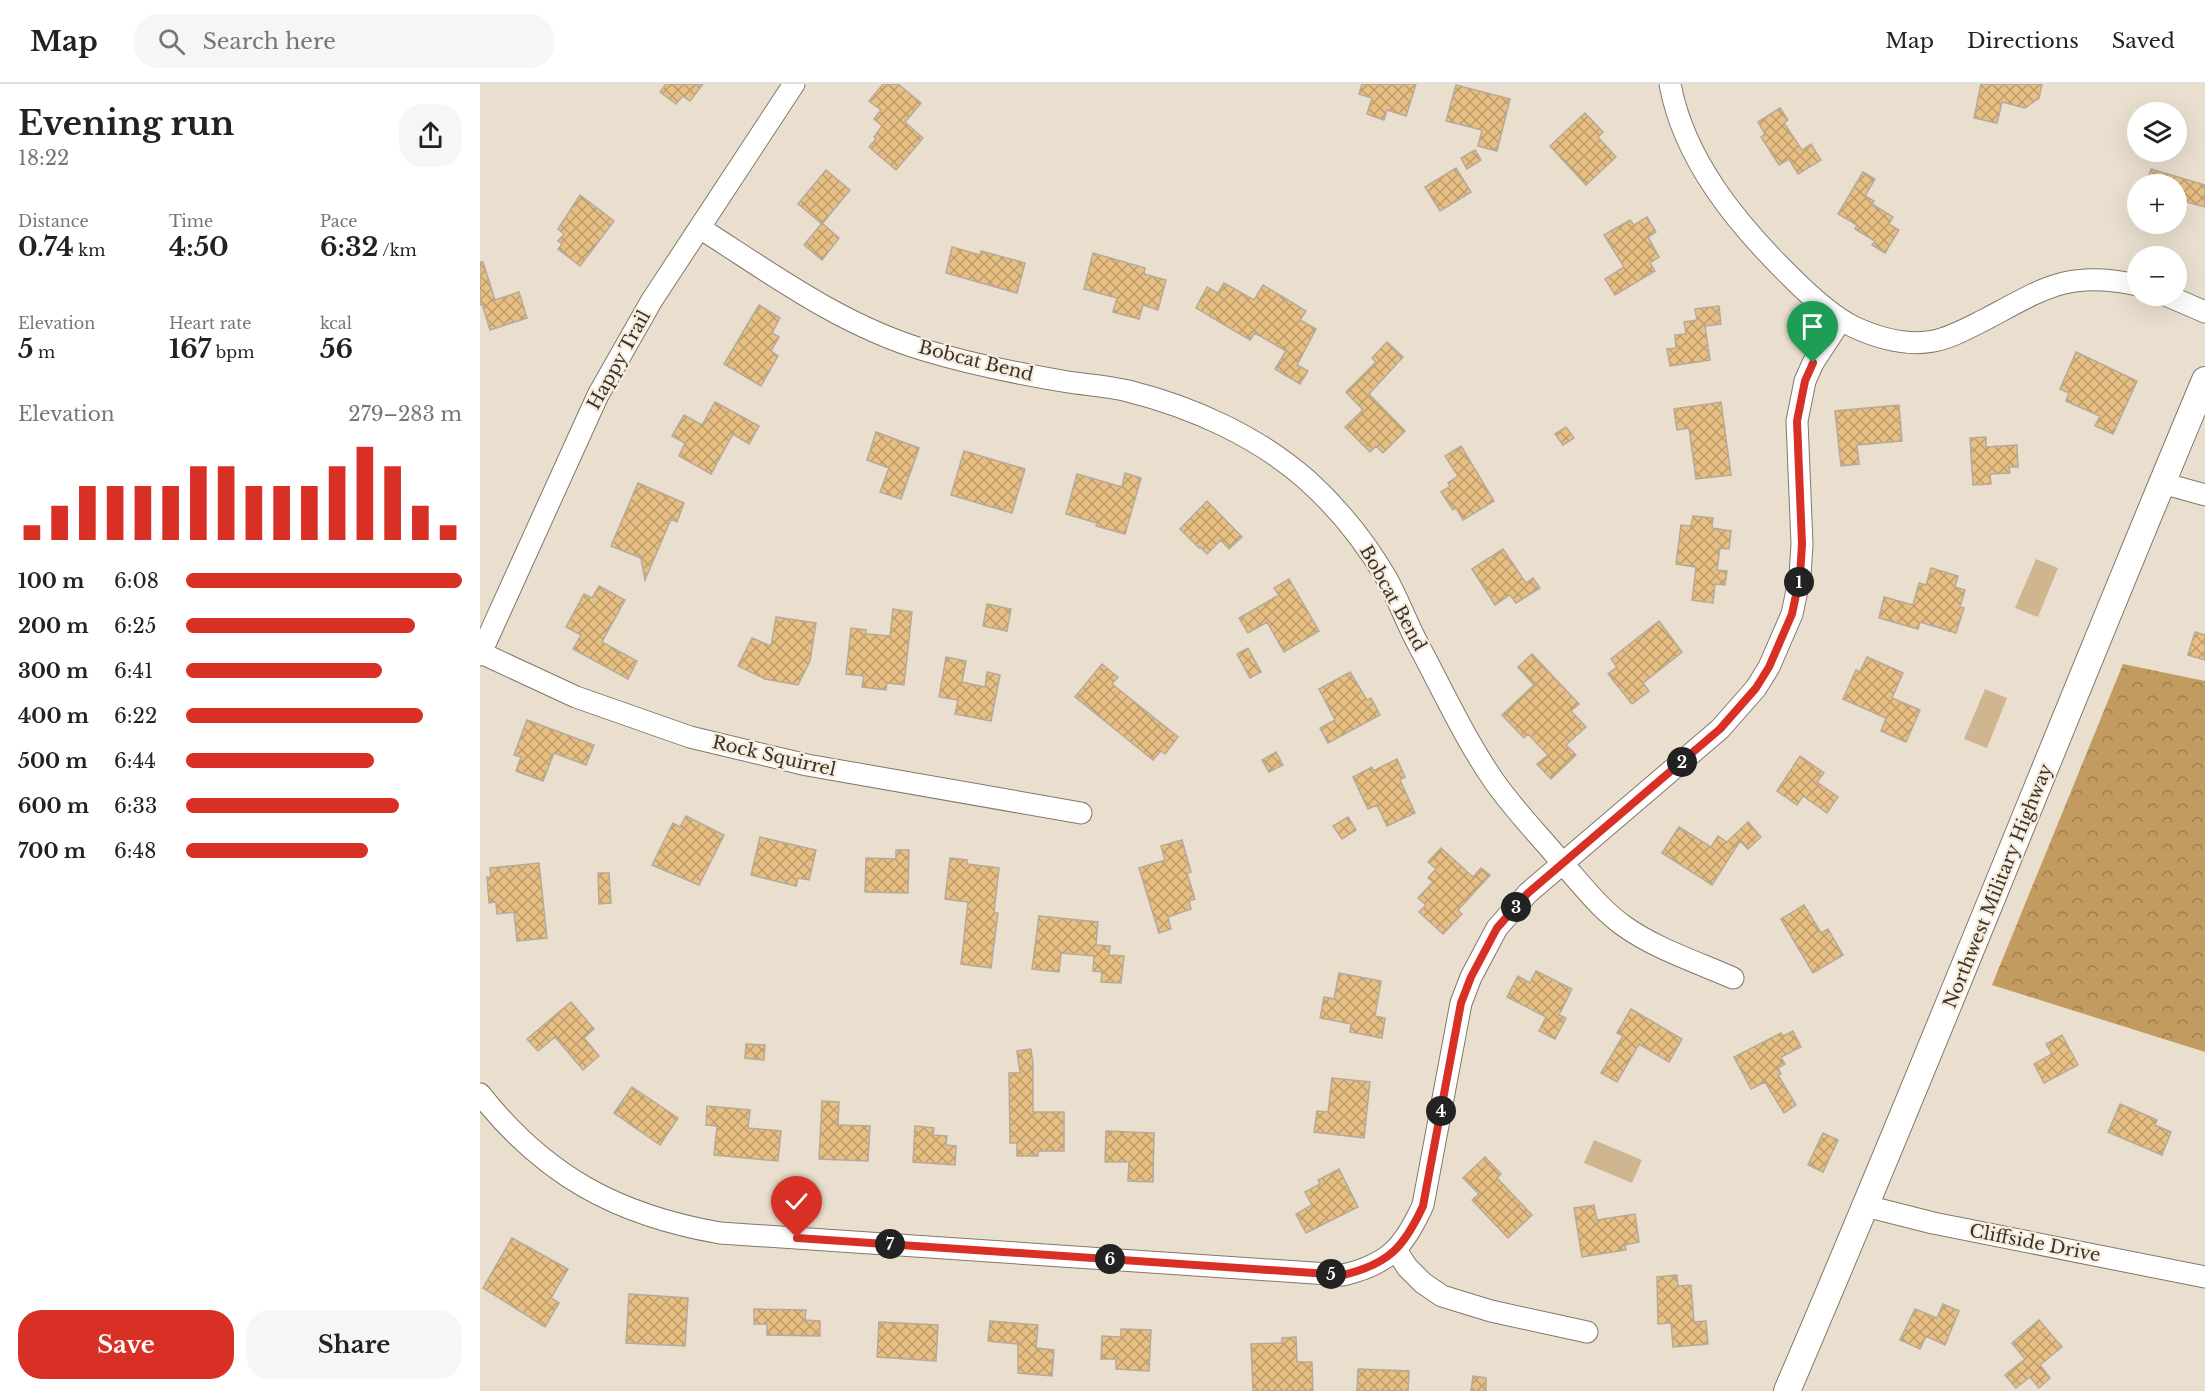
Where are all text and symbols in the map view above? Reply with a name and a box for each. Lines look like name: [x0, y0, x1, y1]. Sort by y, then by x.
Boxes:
search box: [134, 14, 554, 68]
text: Map: [30, 24, 98, 59]
icon: search: [155, 25, 188, 58]
text: Search here: [203, 28, 336, 55]
text: Map: [1885, 28, 1934, 54]
text: Directions: [1967, 28, 2079, 54]
text: Saved: [2112, 28, 2175, 54]
map controls: [2127, 102, 2187, 306]
button: layers: [2127, 102, 2187, 162]
text: Evening run: [18, 103, 234, 144]
button: share: [399, 104, 462, 167]
text: 18:22: [18, 146, 69, 170]
button: +: [2127, 174, 2187, 234]
text: Distance: [18, 211, 89, 231]
text: Time: [169, 211, 213, 231]
text: Pace: [320, 211, 357, 231]
text: 0.74: [18, 231, 74, 263]
text: 4:50: [169, 231, 229, 263]
text: 6:32: [320, 231, 378, 263]
text: km: [74, 240, 105, 260]
text: /km: [378, 240, 417, 260]
button: −: [2127, 246, 2187, 306]
pin: [1787, 301, 1838, 363]
street label: Happy Trail: [583, 306, 655, 413]
icon: arrive: [1796, 310, 1829, 343]
text: Elevation: [18, 313, 95, 333]
text: Heart rate: [169, 313, 251, 333]
text: kcal: [320, 313, 352, 333]
text: 5: [18, 333, 33, 365]
text: 167: [169, 333, 211, 365]
text: 56: [320, 333, 353, 365]
street label: Bobcat Bend: [916, 336, 1036, 386]
text: m: [33, 342, 55, 362]
text: bpm: [211, 342, 254, 362]
text: Elevation: [18, 402, 115, 426]
text: 279–283 m: [348, 402, 462, 426]
street label: Bobcat Bend: [1355, 541, 1431, 655]
pin: 1: [1784, 567, 1814, 597]
text: 100 m: [18, 569, 84, 593]
text: 6:08: [114, 569, 159, 593]
text: 1: [1796, 572, 1802, 592]
text: 200 m: [18, 614, 89, 638]
text: 6:25: [114, 614, 156, 638]
text: 300 m: [18, 659, 88, 683]
text: 6:41: [114, 659, 153, 683]
text: 400 m: [18, 704, 89, 728]
text: 6:22: [114, 704, 157, 728]
street label: Rock Squirrel: [710, 731, 838, 781]
pin: 2: [1667, 747, 1697, 777]
text: 500 m: [18, 749, 88, 773]
text: 6:44: [114, 749, 156, 773]
text: 2: [1677, 752, 1687, 772]
street label: Northwest Military Highway: [1939, 760, 2057, 1011]
text: 600 m: [18, 794, 89, 818]
text: 6:33: [114, 794, 157, 818]
text: 700 m: [18, 839, 86, 863]
text: 6:48: [114, 839, 156, 863]
pin: 3: [1501, 892, 1531, 922]
text: 3: [1511, 897, 1521, 917]
pin: 4: [1426, 1096, 1456, 1126]
text: 4: [1436, 1101, 1446, 1121]
pin: [771, 1176, 822, 1238]
icon: check: [780, 1185, 813, 1218]
street label: Cliffside Drive: [1968, 1220, 2102, 1266]
pin: 7: [875, 1229, 905, 1259]
text: 7: [886, 1234, 894, 1254]
pin: 6: [1095, 1244, 1125, 1274]
text: 6: [1105, 1249, 1115, 1269]
pin: 5: [1316, 1259, 1346, 1289]
text: 5: [1326, 1264, 1336, 1284]
button: Save: [18, 1310, 234, 1379]
button: Share: [246, 1310, 462, 1379]

